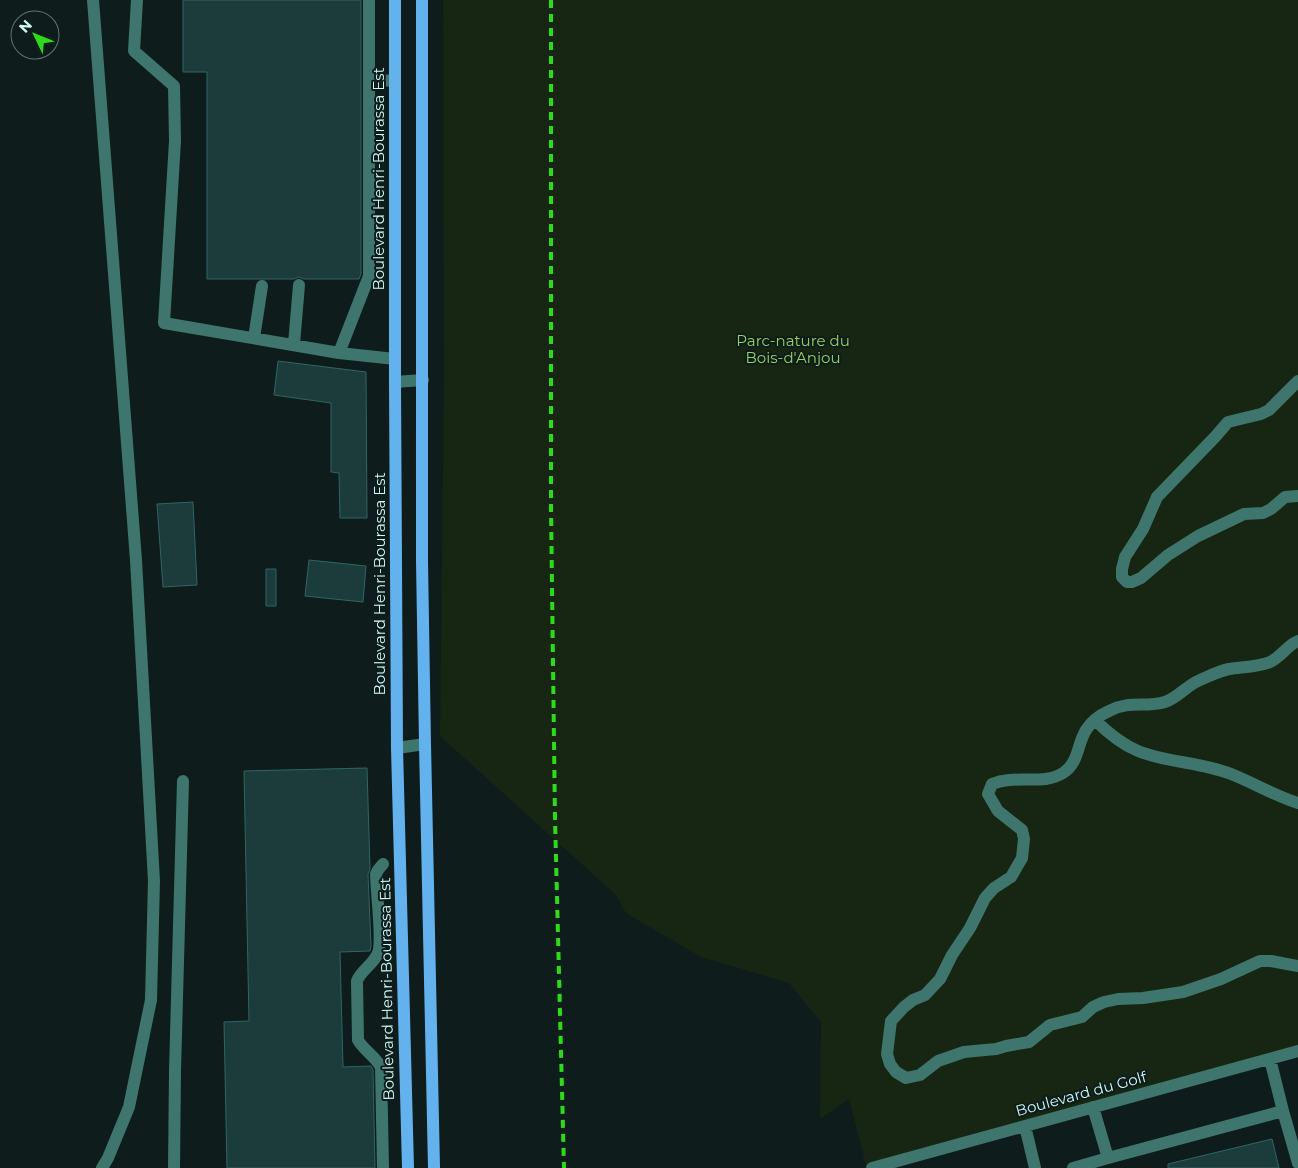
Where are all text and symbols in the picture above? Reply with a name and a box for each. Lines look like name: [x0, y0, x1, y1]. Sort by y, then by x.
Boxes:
north arrow: [10, 10, 60, 60]
text: N: [15, 16, 36, 36]
street label: Boulevard Henri-Bourassa Est: [369, 67, 388, 291]
park label: Parc-nature du Bois-d'Anjou: [736, 331, 850, 367]
street label: Boulevard Henri-Bourassa Est: [370, 472, 389, 696]
street label: Boulevard Henri-Bourassa Est: [375, 877, 398, 1101]
street label: Boulevard du Golf: [1013, 1067, 1149, 1120]

